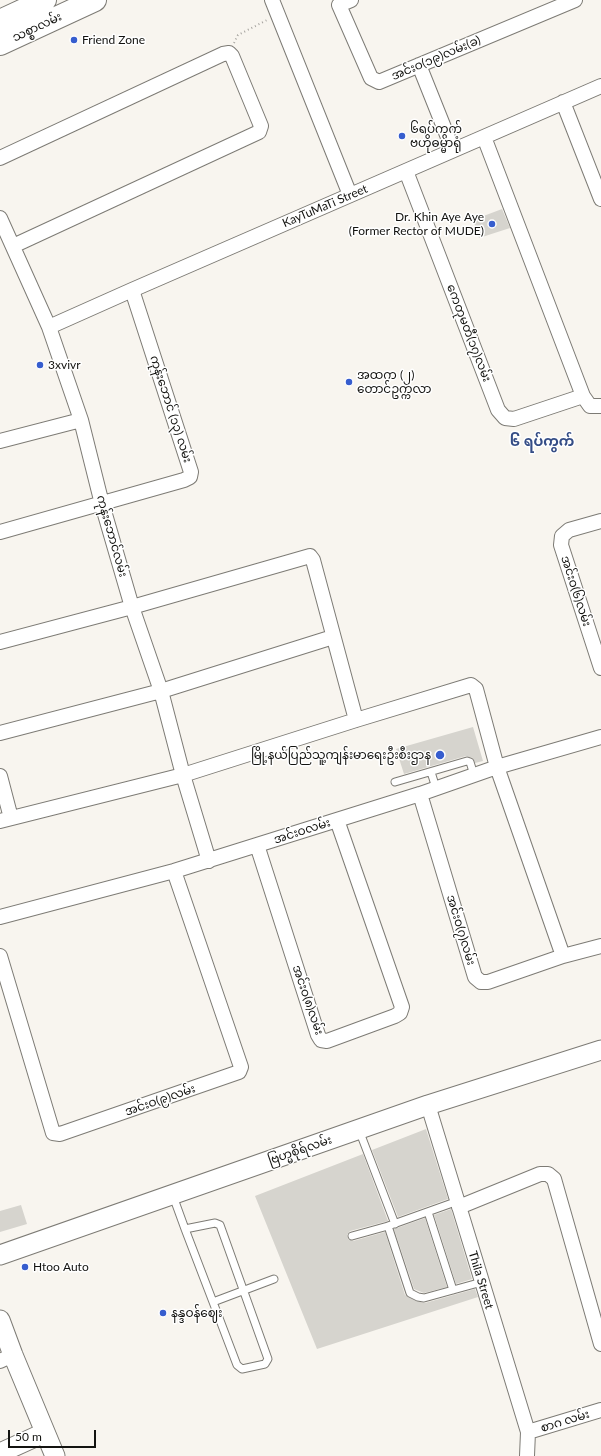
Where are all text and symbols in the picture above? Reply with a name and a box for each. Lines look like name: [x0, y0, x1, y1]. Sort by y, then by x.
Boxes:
street label: သစ္စာလမ်း: [10, 9, 64, 45]
place label: Friend Zone: [82, 33, 145, 47]
street label: အင်းဝ(၁၉)လမ်း(ခ): [389, 33, 483, 83]
marker: Friend Zone: [69, 35, 79, 45]
place label: ၆ရပ်ကွက် ဗဟိုဓမ္မာရုံ: [410, 122, 462, 150]
marker: ၆ရပ်ကွက် ဗဟိုဓမ္မာရုံ: [397, 131, 407, 141]
street label: KayTuMaTi Street: [280, 182, 370, 230]
place label: Dr. Khin Aye Aye (Former Rector of MUDE): [349, 210, 484, 238]
marker: Dr. Khin Aye Aye (Former Rector of MUDE): [487, 219, 497, 229]
street label: ကေတုမတီ(၁၇)လမ်း: [444, 282, 494, 384]
street label: ကုန်းဘောင် (၁၃) လမ်း: [147, 354, 195, 464]
place label: 3xvivr: [48, 358, 81, 372]
marker: 3xvivr: [35, 360, 45, 370]
place label: အထက (၂) တောင်ဥက္ကလာ: [357, 368, 432, 396]
marker: အထက (၂) တောင်ဥက္ကလာ: [344, 377, 354, 387]
district label: ၆ ရပ်ကွက်: [510, 433, 574, 449]
street label: ကုန်းဘောင်လမ်း: [93, 493, 131, 579]
street label: အင်းဝ(၆)လမ်း: [558, 554, 594, 628]
place label: မြို့နယ်ပြည်သူ့ကျန်းမာရေးဦးစီးဌာန: [251, 748, 431, 762]
marker: မြို့နယ်ပြည်သူ့ကျန်းမာရေးဦးစီးဌာန: [434, 749, 446, 761]
street label: အင်းဝလမ်း: [272, 815, 332, 847]
street label: အင်းဝ(၇)လမ်း: [443, 893, 479, 967]
street label: အင်းဝ(၈)လမ်း: [289, 963, 327, 1037]
street label: အင်းဝ(၉)လမ်း: [123, 1081, 197, 1119]
street label: ဗြဟ္မစိုရ်လမ်း: [266, 1132, 334, 1168]
street label: Thila Street: [465, 1249, 497, 1311]
place label: Htoo Auto: [33, 1260, 89, 1274]
marker: Htoo Auto: [20, 1262, 30, 1272]
place label: နန္ဒဝန်ဈေး: [171, 1306, 222, 1320]
marker: နန္ဒဝန်ဈေး: [158, 1308, 168, 1318]
street label: စာဂ လမ်း: [539, 1407, 591, 1435]
scale bar: [10, 1422, 98, 1448]
text: 50 m: [15, 1429, 42, 1444]

